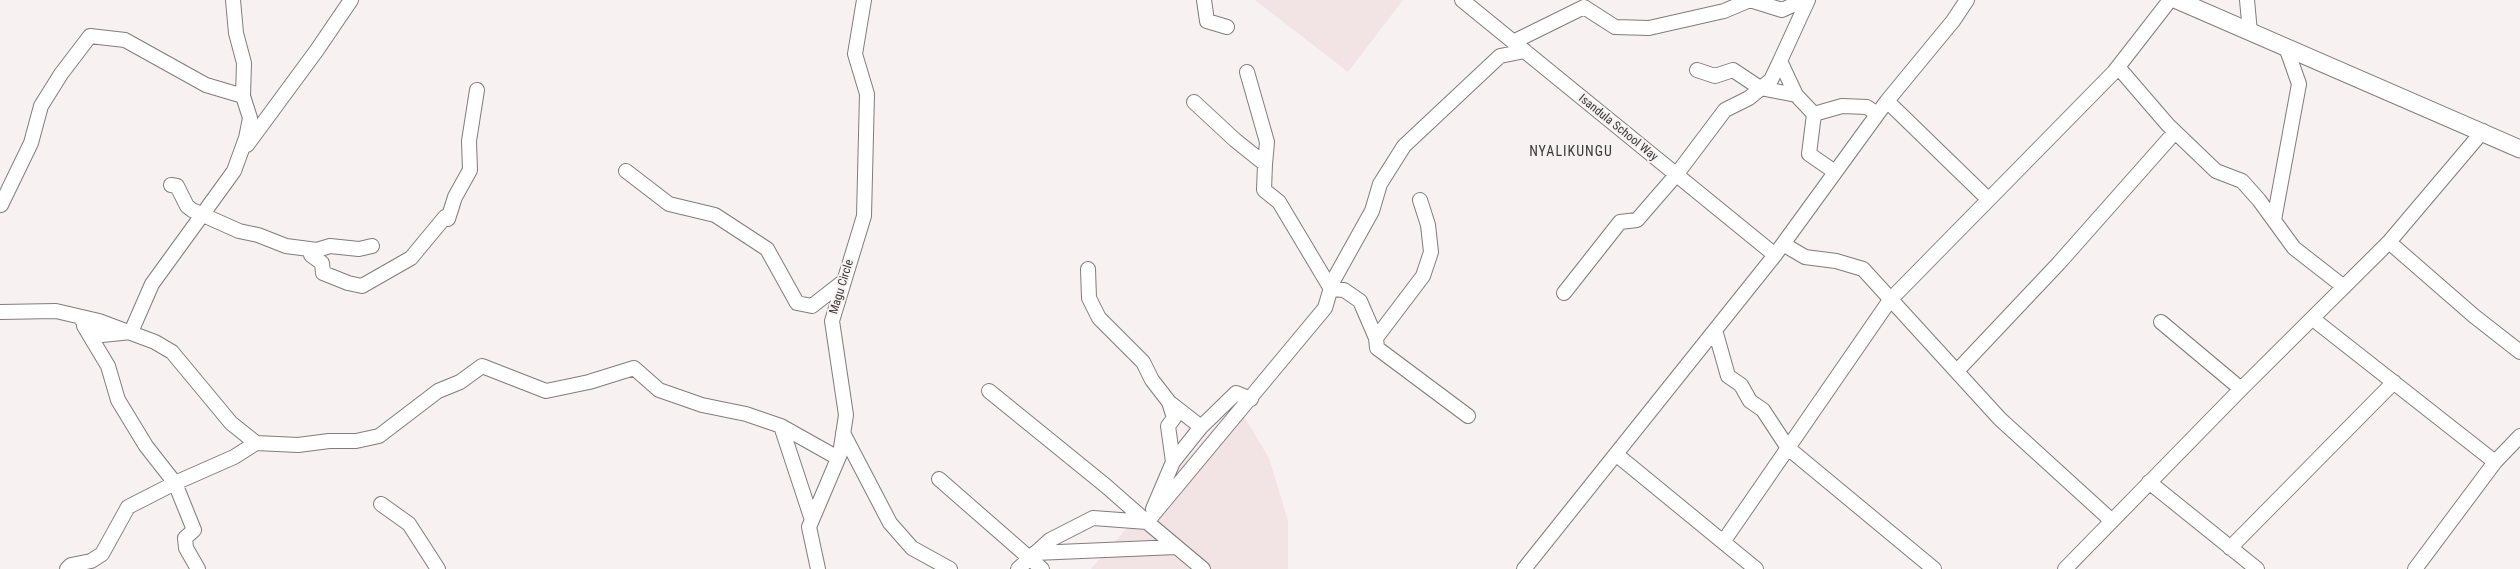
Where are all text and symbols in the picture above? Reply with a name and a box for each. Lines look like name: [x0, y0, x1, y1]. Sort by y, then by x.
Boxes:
street label: Isandula School Way: [1575, 92, 1661, 164]
district label: NYALIKUNGU: [1529, 144, 1613, 160]
street label: Magu Circle: [827, 258, 857, 316]

